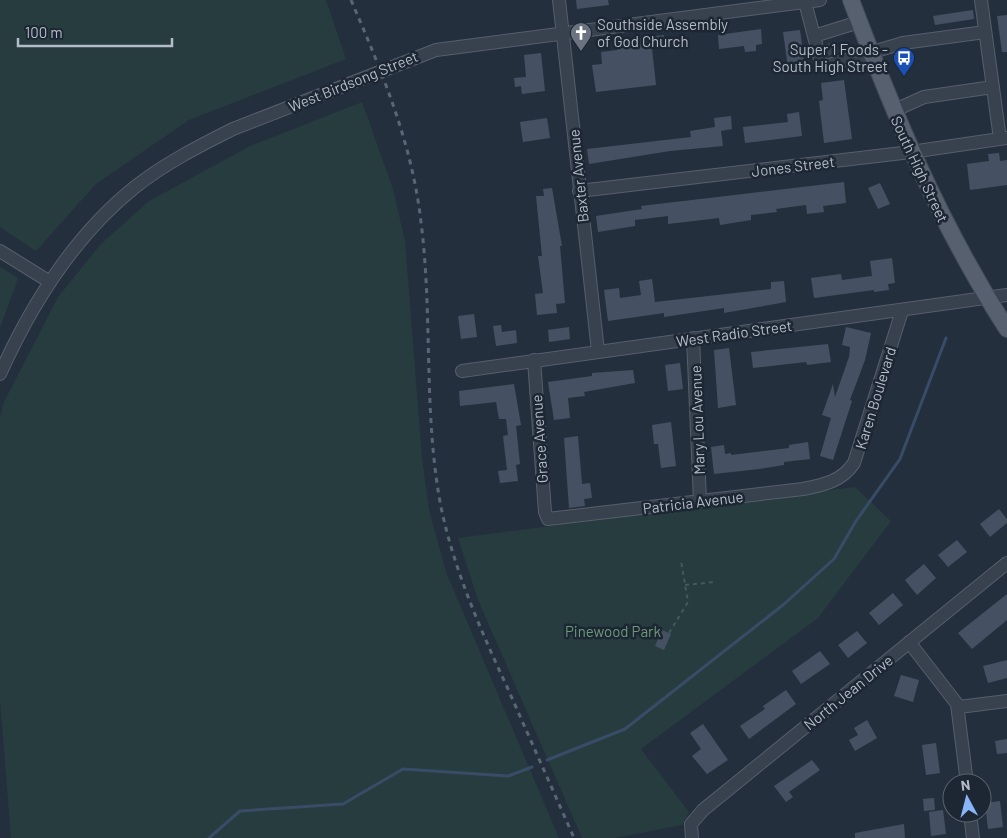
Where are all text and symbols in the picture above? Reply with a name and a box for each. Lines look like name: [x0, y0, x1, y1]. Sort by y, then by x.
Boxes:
scale bar: [18, 15, 171, 47]
place label: Southside Assembly of God Church: [597, 15, 728, 50]
church icon: Southside Assembly of God Church: [569, 21, 593, 52]
text: 100 m: [25, 23, 63, 41]
place label: Super 1 Foods - South High Street: [773, 40, 888, 75]
bus stop icon: Super 1 Foods - South High Street: [892, 46, 916, 77]
street label: West Birdsong Street: [286, 47, 420, 115]
street label: South High Street: [887, 113, 953, 225]
street label: Baxter Avenue: [564, 129, 592, 223]
street label: Jones Street: [750, 152, 836, 180]
street label: West Radio Street: [675, 316, 793, 350]
street label: Karen Boulevard: [851, 345, 899, 451]
street label: Mary Lou Avenue: [686, 365, 708, 475]
street label: Grace Avenue: [527, 394, 551, 484]
street label: Patricia Avenue: [642, 487, 744, 517]
park label: Pinewood Park: [565, 622, 662, 640]
street label: North Jean Drive: [800, 651, 896, 733]
north arrow: [942, 773, 992, 823]
text: N: [960, 776, 971, 794]

